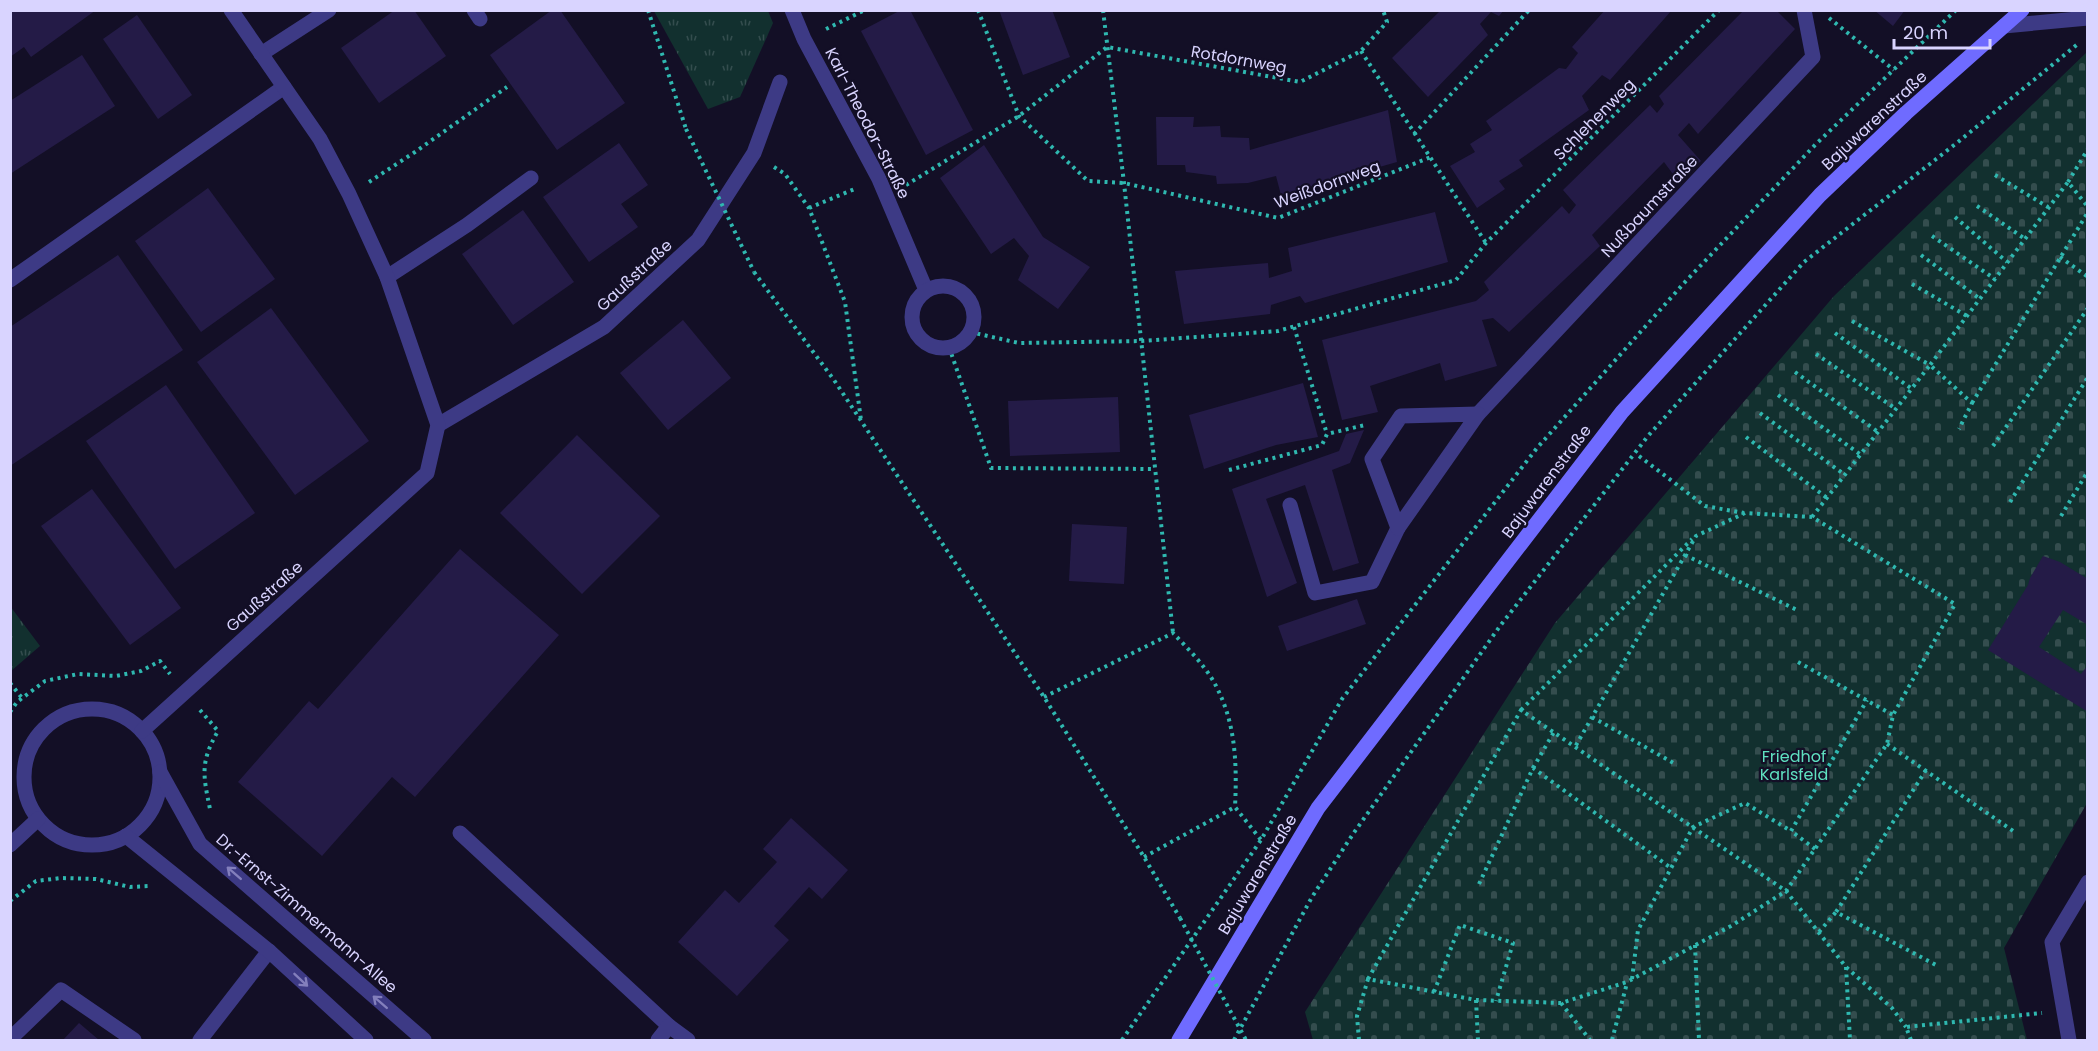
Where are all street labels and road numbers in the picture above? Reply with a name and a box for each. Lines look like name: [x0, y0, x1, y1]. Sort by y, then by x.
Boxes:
street label: Rotdornweg: [1189, 40, 1289, 79]
street label: Karl-Theodor-Straße: [819, 44, 916, 203]
street label: Bajuwarenstraße: [1817, 65, 1932, 175]
street label: Schlehenweg: [1548, 73, 1640, 165]
street label: Nußbaumstraße: [1596, 150, 1703, 263]
street label: Weißdornweg: [1271, 155, 1383, 214]
street label: Gaußstraße: [591, 234, 677, 317]
street label: Bajuwarenstraße: [1496, 420, 1597, 543]
street label: Gaußstraße: [221, 556, 308, 637]
street label: Bajuwarenstraße: [1212, 810, 1303, 939]
street label: Dr.-Ernst-Zimmermann-Allee: [211, 828, 402, 999]

